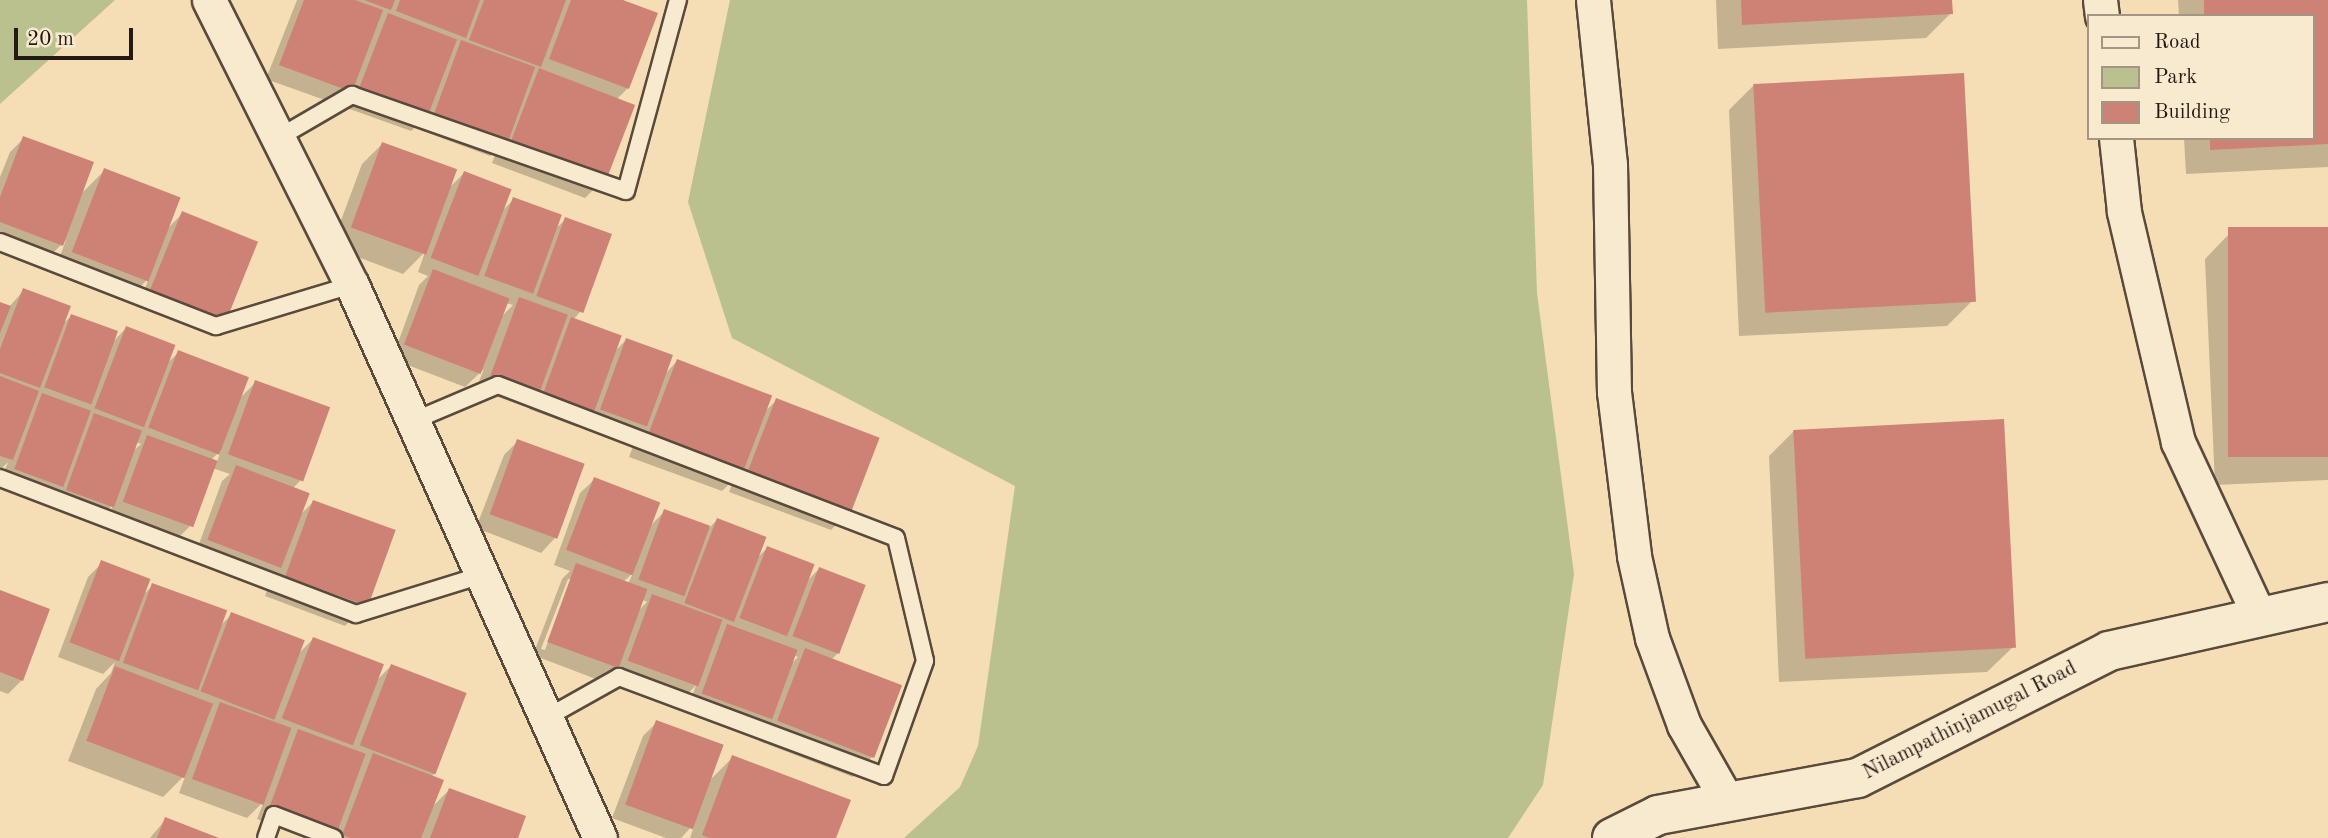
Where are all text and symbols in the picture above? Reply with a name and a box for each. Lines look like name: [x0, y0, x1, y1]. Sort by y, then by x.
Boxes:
scale bar: [18, 14, 136, 58]
legend: [2086, 14, 2314, 140]
text: 20 m: [27, 29, 74, 50]
text: Road: [2154, 32, 2201, 53]
text: Park: [2154, 67, 2197, 88]
text: Building: [2154, 102, 2230, 123]
street label: Nilampathinjamugal Road: [1859, 656, 2081, 786]

